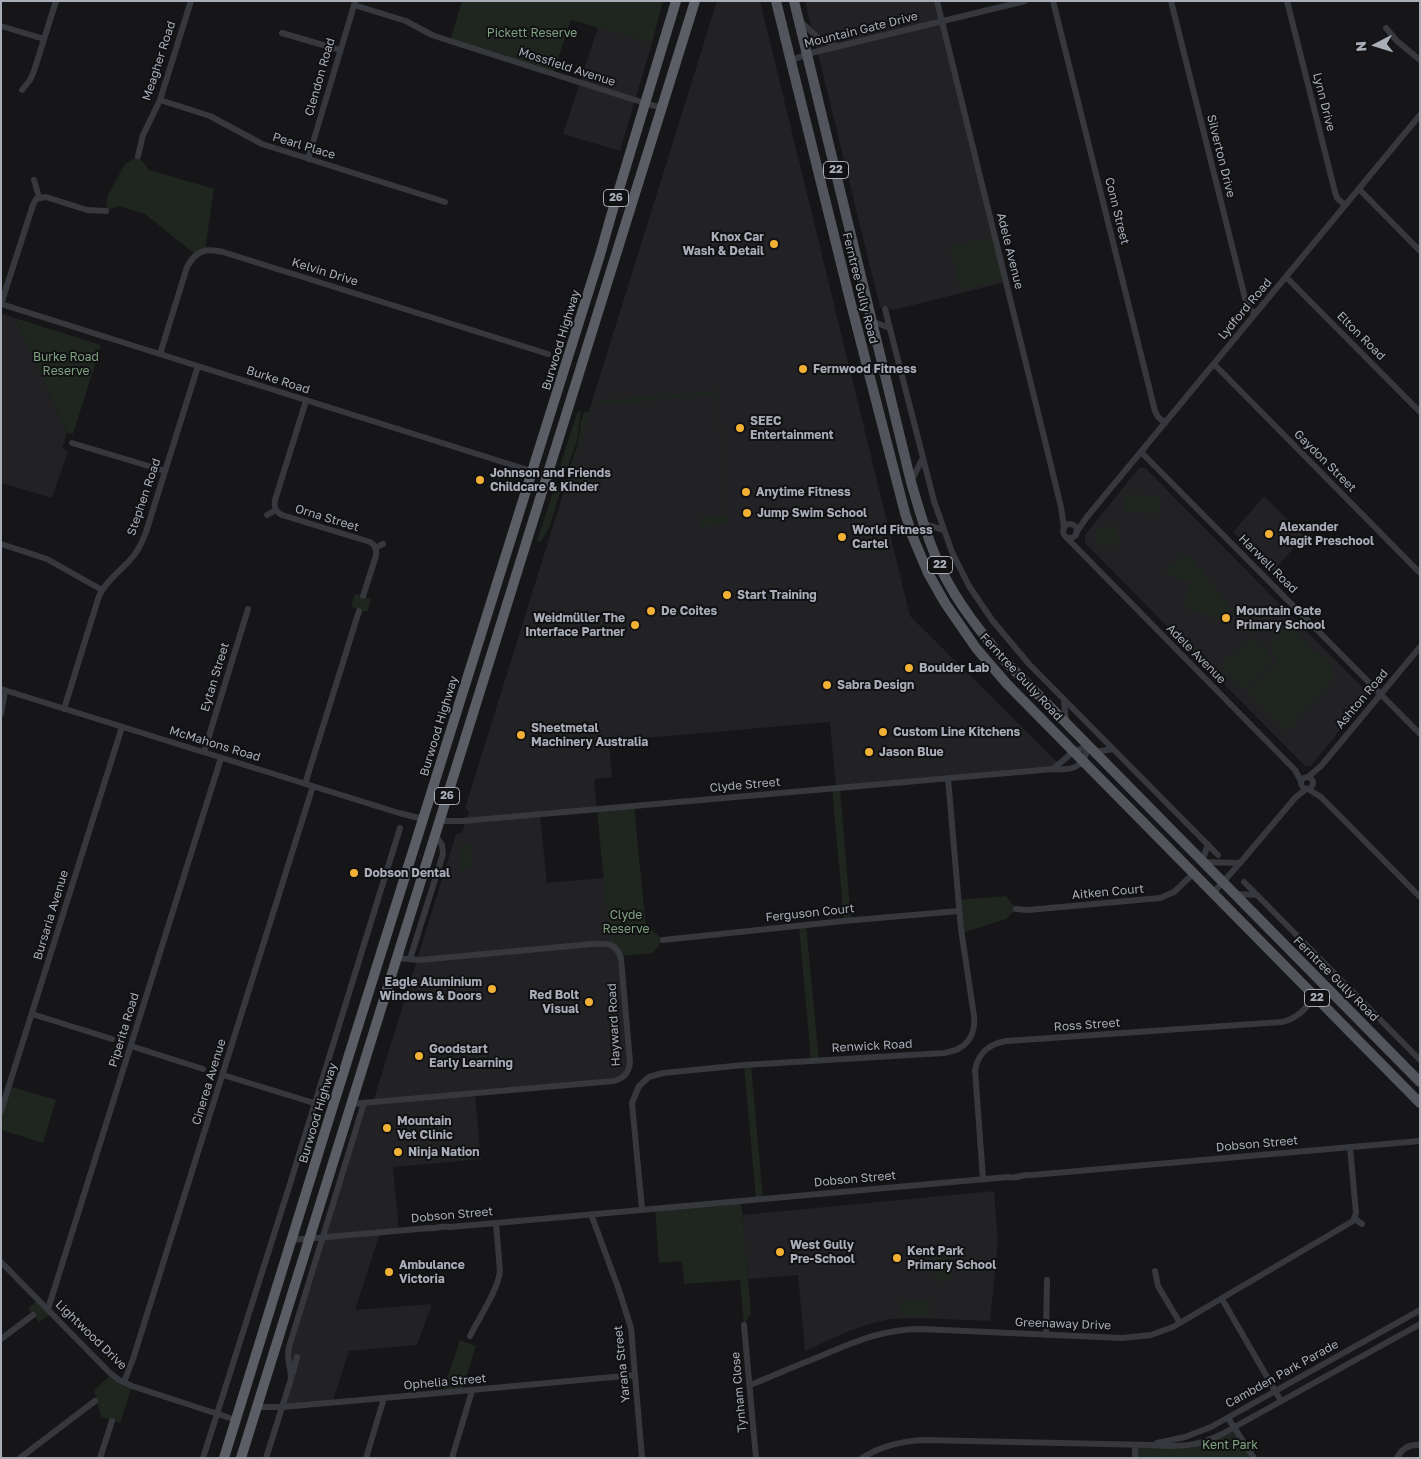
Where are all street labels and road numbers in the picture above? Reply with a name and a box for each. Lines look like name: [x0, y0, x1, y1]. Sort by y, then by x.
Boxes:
street label: Mountain Gate Drive: [803, 9, 919, 51]
street label: Meagher Road: [139, 19, 179, 103]
street label: Clendon Road: [302, 36, 338, 118]
street label: Mossfield Avenue: [517, 45, 617, 89]
street label: Lynn Drive: [1310, 71, 1338, 133]
street label: Silverton Drive: [1204, 113, 1238, 199]
street label: Pearl Place: [271, 130, 337, 162]
road number: 22: [824, 162, 848, 178]
street label: Conn Street: [1102, 176, 1132, 246]
road number: 26: [604, 190, 628, 207]
street label: Adele Avenue: [994, 211, 1026, 291]
street label: Ferntree Gully Road: [839, 231, 881, 345]
street label: Kelvin Drive: [290, 255, 360, 289]
street label: Lydford Road: [1215, 275, 1275, 343]
street label: Burwood Highway: [539, 288, 583, 392]
street label: Elton Road: [1334, 309, 1388, 363]
street label: Burke Road: [244, 363, 312, 397]
street label: Gaydon Street: [1291, 427, 1359, 495]
street label: Stephen Road: [124, 457, 164, 537]
street label: Orna Street: [293, 501, 361, 535]
street label: Harwell Road: [1236, 532, 1300, 596]
road number: 22: [928, 556, 952, 574]
street label: Adele Avenue: [1163, 621, 1229, 687]
street label: Ferntree Gully Road: [977, 630, 1065, 724]
street label: Eytan Street: [198, 641, 232, 713]
street label: Ashton Road: [1333, 666, 1391, 732]
street label: Burwood Highway: [417, 674, 461, 778]
street label: McMahons Road: [168, 723, 262, 765]
street label: Clyde Street: [709, 775, 781, 795]
road number: 26: [434, 788, 460, 804]
street label: Bursaria Avenue: [30, 868, 72, 962]
street label: Aitken Court: [1071, 882, 1145, 902]
street label: Ferguson Court: [765, 901, 855, 925]
street label: Ferntree Gully Road: [1290, 933, 1382, 1025]
street label: Hayward Road: [605, 983, 623, 1067]
road number: 22: [1304, 990, 1330, 1006]
street label: Piperita Road: [106, 991, 142, 1069]
street label: Ross Street: [1053, 1015, 1121, 1035]
street label: Cinerea Avenue: [189, 1037, 229, 1127]
street label: Renwick Road: [831, 1037, 913, 1055]
street label: Burwood Highway: [296, 1061, 340, 1165]
street label: Dobson Street: [1215, 1133, 1299, 1155]
street label: Dobson Street: [813, 1168, 897, 1190]
street label: Dobson Street: [410, 1204, 494, 1226]
street label: Lightwood Drive: [52, 1297, 130, 1373]
street label: Greenaway Drive: [1015, 1315, 1111, 1333]
street label: Yarana Street: [611, 1325, 633, 1403]
street label: Cambden Park Parade: [1223, 1337, 1341, 1411]
street label: Tynham Close: [728, 1351, 750, 1433]
street label: Ophelia Street: [403, 1371, 487, 1393]

